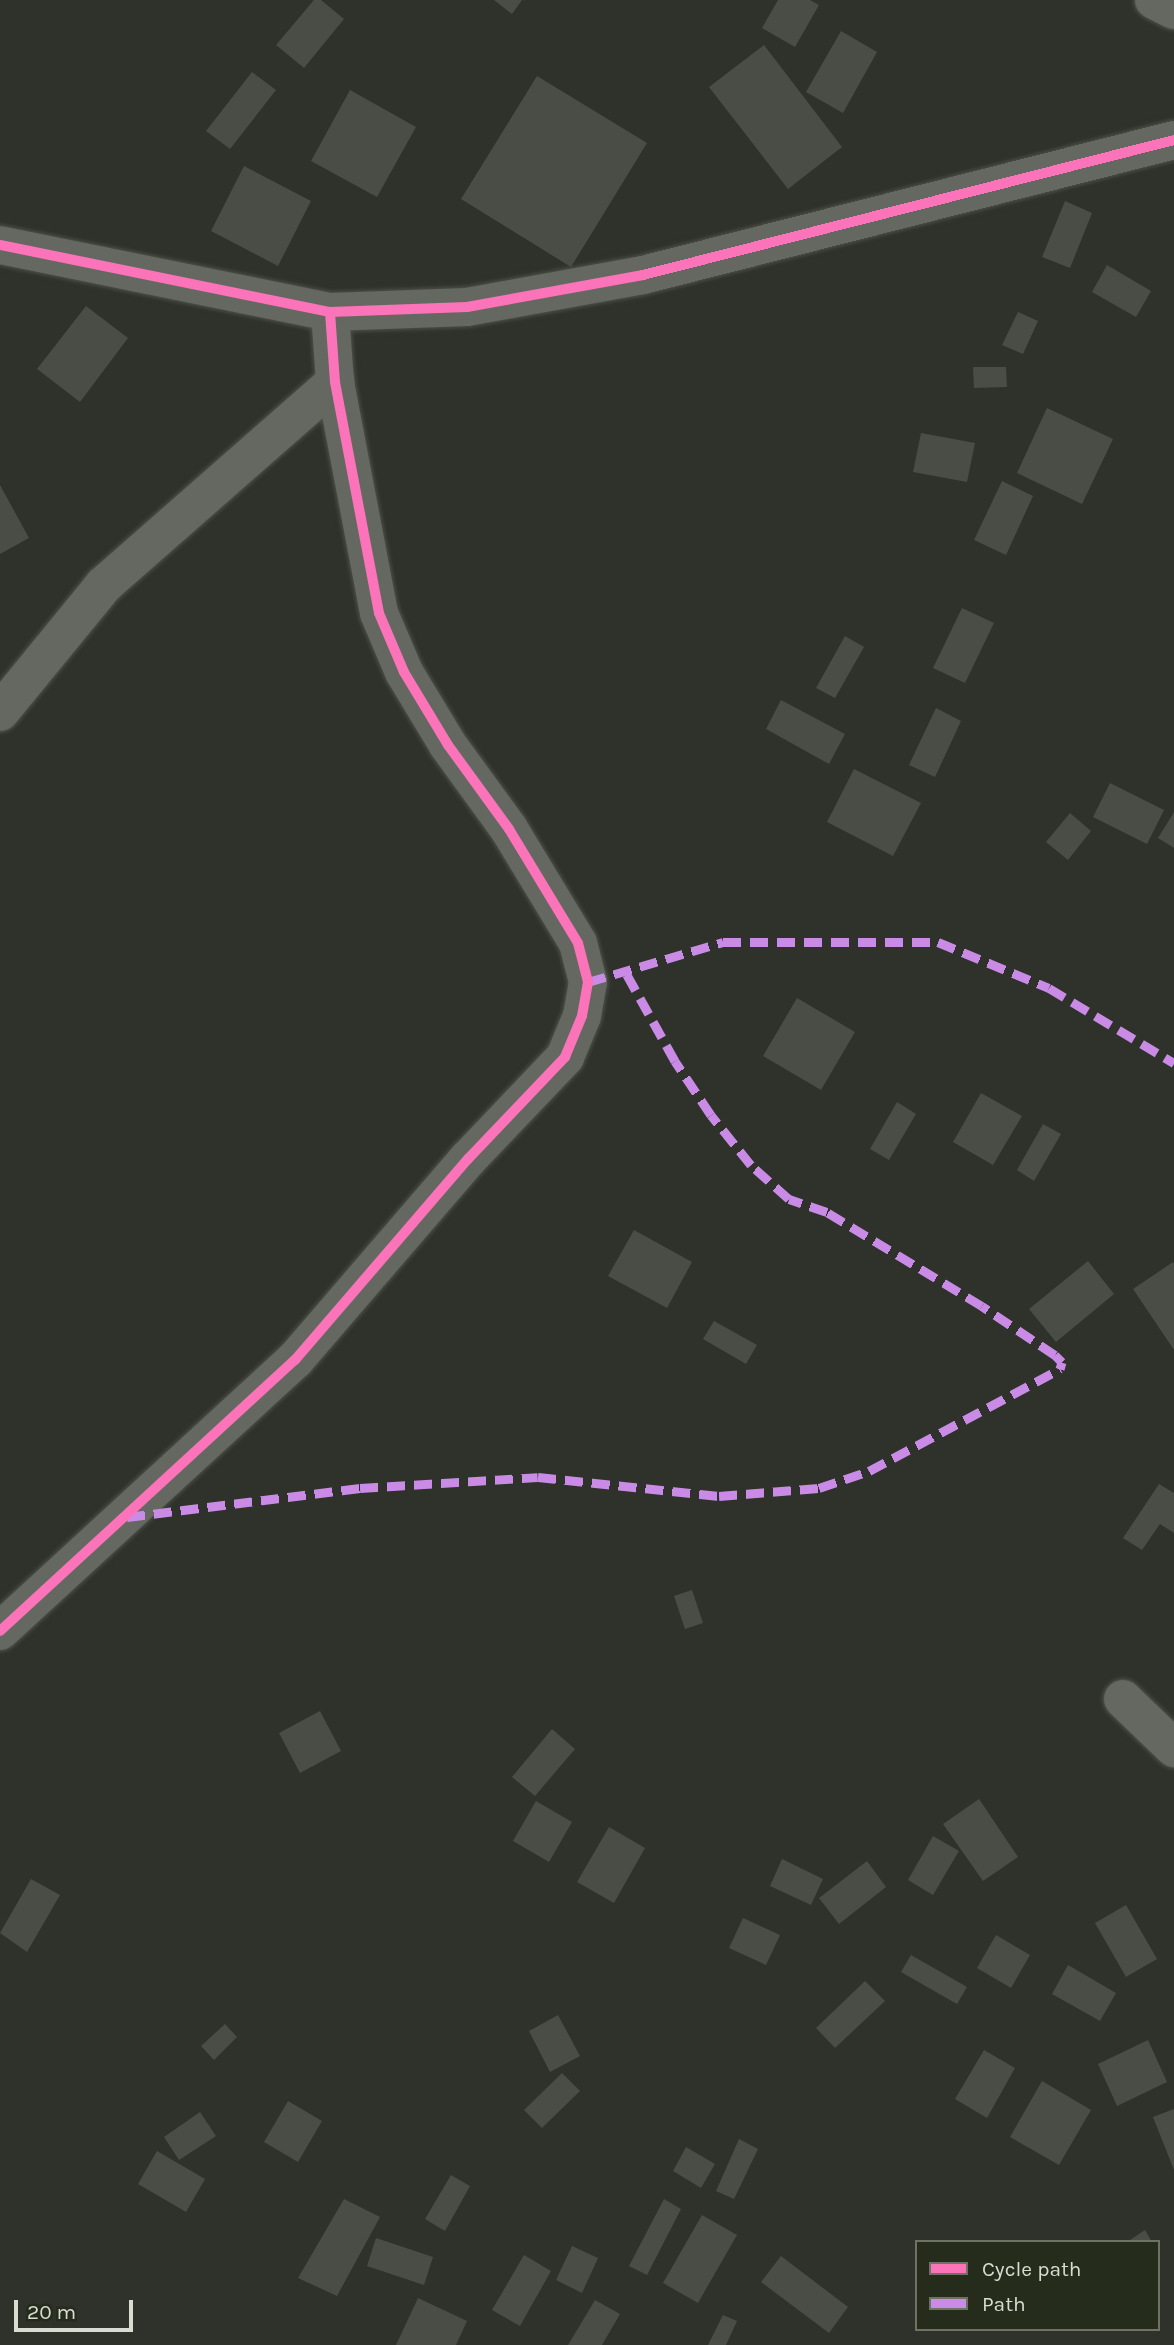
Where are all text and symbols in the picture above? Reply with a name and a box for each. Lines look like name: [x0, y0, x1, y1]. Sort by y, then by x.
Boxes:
legend: [915, 2240, 1160, 2331]
text: Cycle path: [982, 2257, 1082, 2281]
scale bar: [18, 2286, 136, 2330]
text: Path: [982, 2292, 1026, 2316]
text: 20 m: [27, 2300, 76, 2324]

